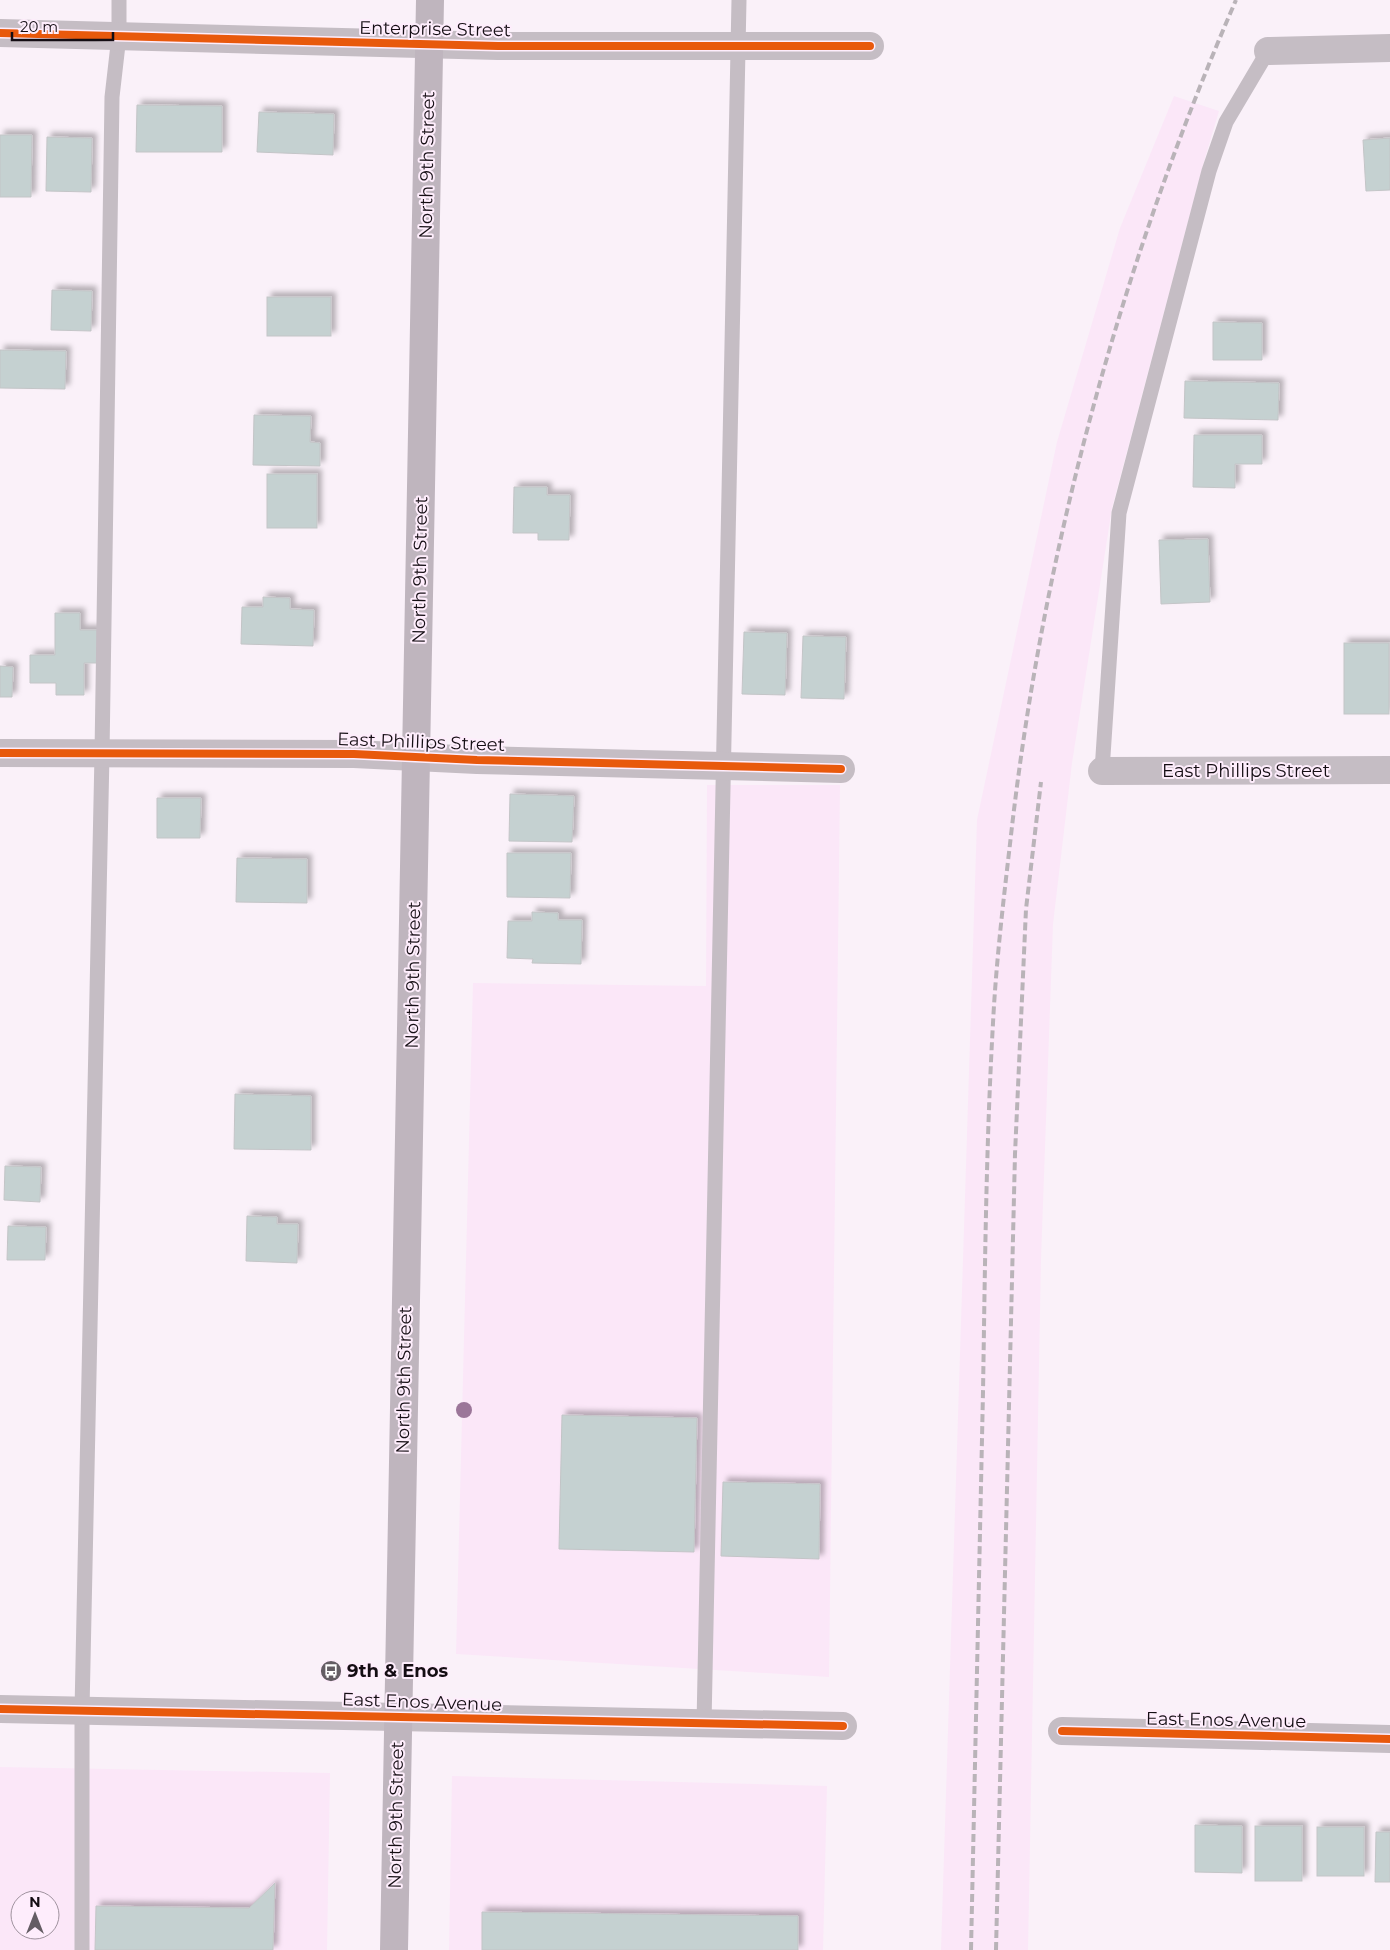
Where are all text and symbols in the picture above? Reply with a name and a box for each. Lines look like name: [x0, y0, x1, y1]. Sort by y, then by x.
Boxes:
scale bar: [12, 10, 114, 42]
text: 20 m: [20, 17, 58, 36]
street label: Enterprise Street: [359, 17, 511, 41]
street label: North 9th Street: [415, 91, 439, 239]
street label: North 9th Street: [408, 496, 432, 644]
street label: East Phillips Street: [337, 728, 505, 756]
street label: East Phillips Street: [1162, 760, 1330, 782]
street label: North 9th Street: [401, 901, 425, 1049]
street label: North 9th Street: [392, 1306, 416, 1454]
bus stop icon: 9th & Enos: [319, 1659, 343, 1683]
place label: 9th & Enos: [347, 1660, 449, 1682]
street label: East Enos Avenue: [342, 1688, 503, 1716]
street label: East Enos Avenue: [1146, 1708, 1306, 1732]
street label: North 9th Street: [384, 1741, 408, 1889]
north arrow: [10, 1890, 60, 1940]
text: N: [29, 1893, 41, 1911]

